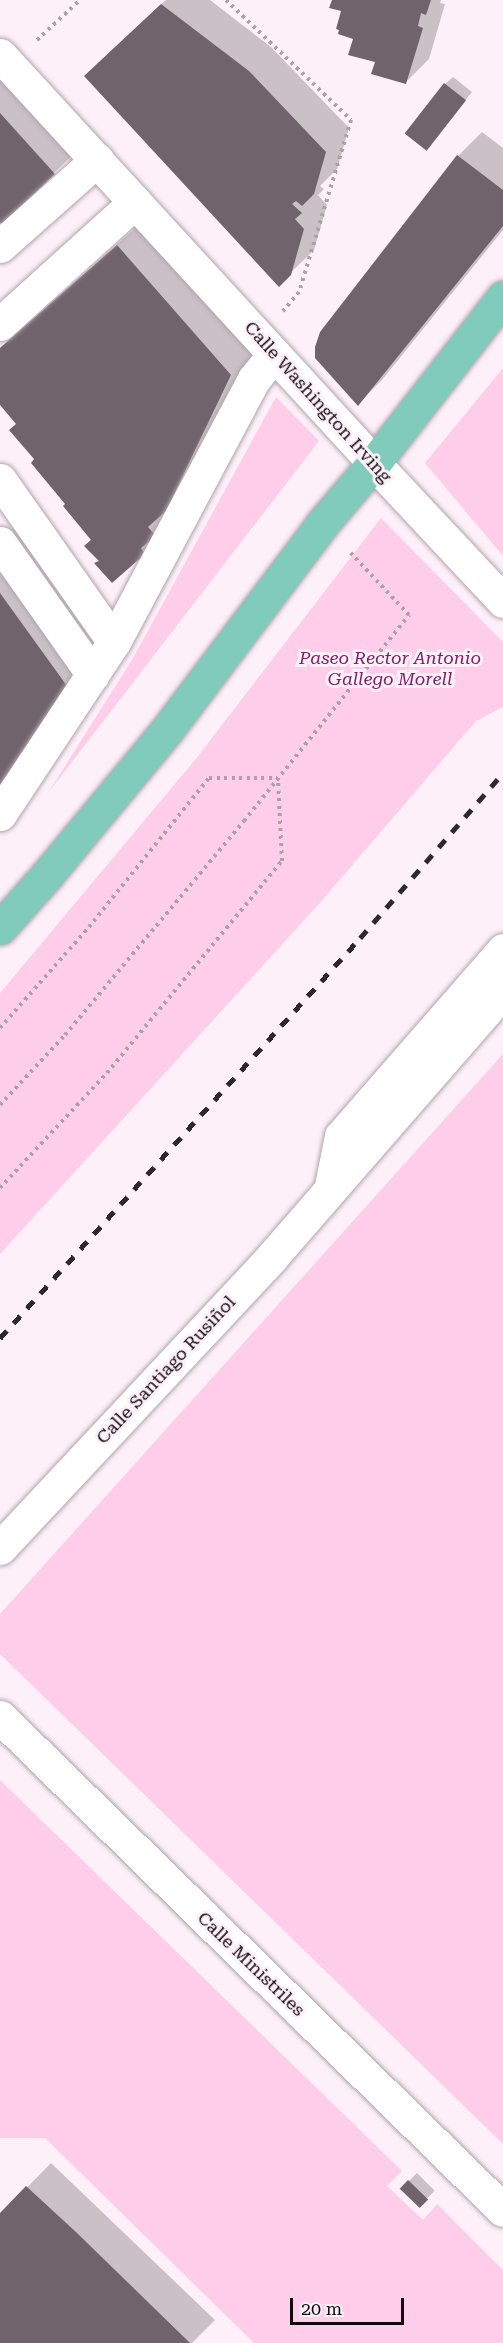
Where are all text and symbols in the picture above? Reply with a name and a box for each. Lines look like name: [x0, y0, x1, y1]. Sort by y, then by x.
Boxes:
street label: Calle Washington Irving: [240, 317, 396, 487]
park label: Paseo Rector Antonio Gallego Morell: [299, 648, 481, 690]
street label: Calle Santiago Rusiñol: [92, 1292, 240, 1448]
street label: Calle Ministriles: [193, 1907, 309, 2021]
scale bar: [293, 2286, 407, 2324]
text: 20 m: [301, 2298, 342, 2319]

